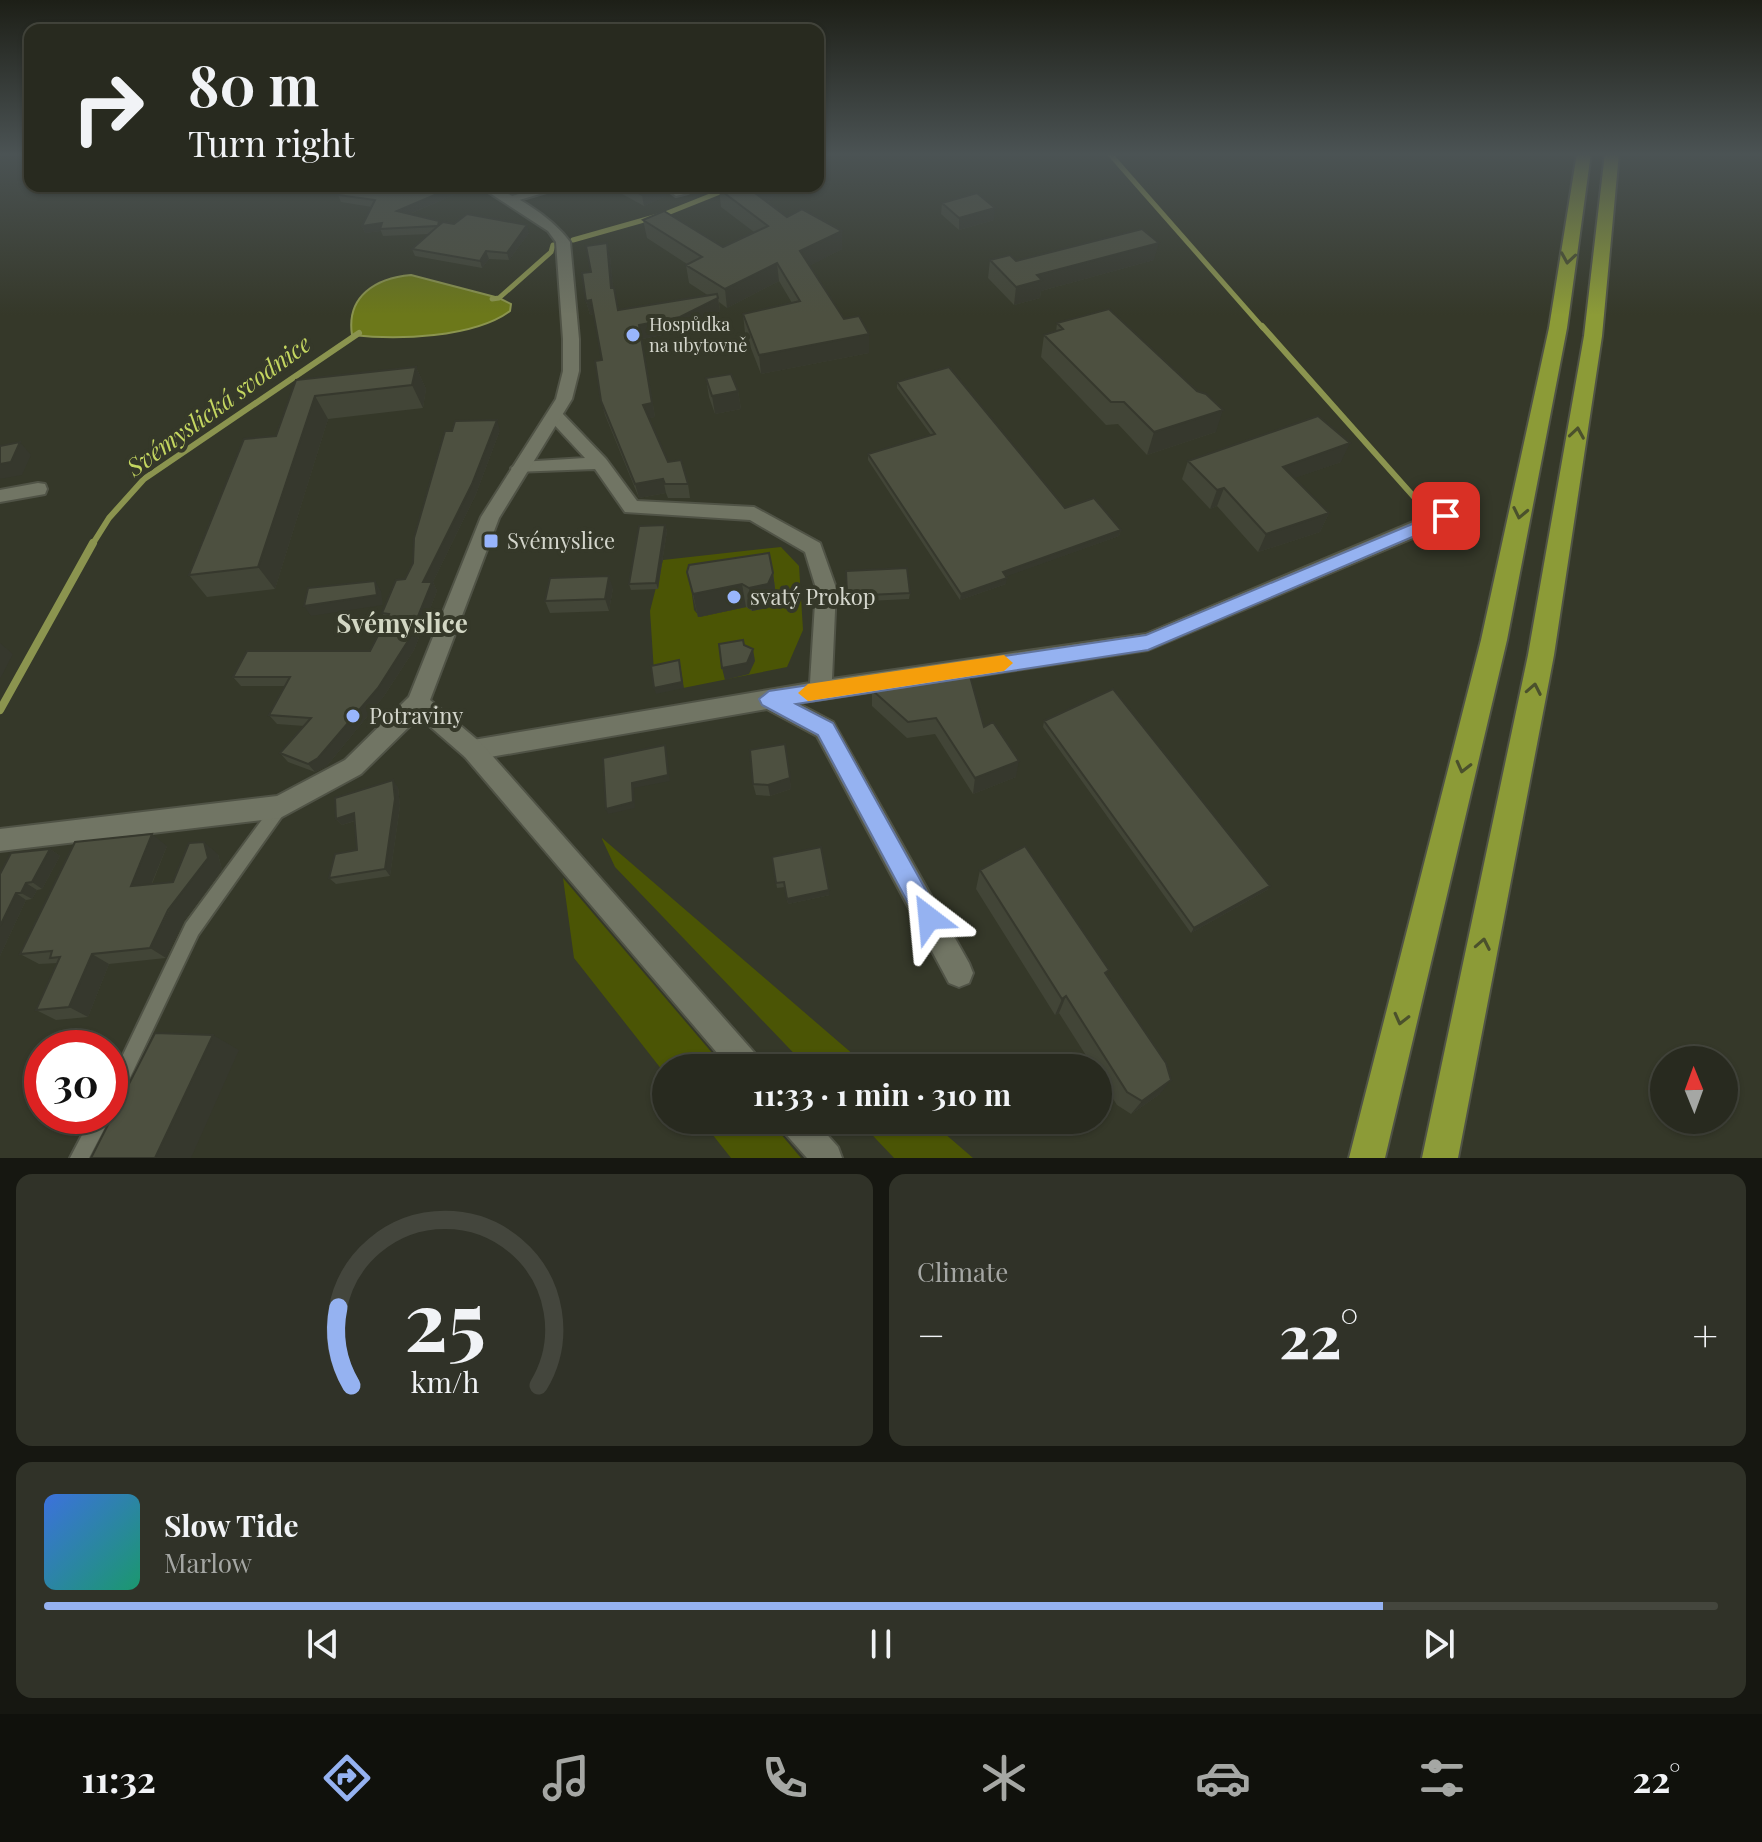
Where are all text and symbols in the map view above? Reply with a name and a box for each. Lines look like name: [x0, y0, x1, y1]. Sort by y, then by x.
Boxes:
text: 80 m: [188, 46, 319, 121]
icon: right: [56, 56, 160, 160]
text: Turn right: [188, 118, 355, 166]
one-way arrow: [1560, 251, 1577, 265]
place label: Hospůdka na ubytovně: [649, 312, 747, 357]
marker: Hospůdka na ubytovně: [624, 326, 642, 344]
water label: Svémyslická svodnice: [119, 327, 316, 483]
one-way arrow: [1568, 426, 1585, 440]
pin: [1412, 482, 1480, 550]
icon: arrive: [1424, 494, 1468, 538]
one-way arrow: [1512, 506, 1529, 519]
place label: Svémyslice: [507, 525, 615, 555]
marker: Svémyslice: [482, 532, 500, 550]
place label: svatý Prokop: [750, 581, 876, 611]
marker: svatý Prokop: [725, 588, 743, 606]
district label: Svémyslice: [336, 605, 468, 640]
one-way arrow: [1524, 683, 1541, 696]
place label: Potraviny: [369, 700, 463, 730]
marker: Potraviny: [344, 707, 362, 725]
one-way arrow: [1455, 759, 1472, 773]
position arrow: [887, 876, 971, 960]
one-way arrow: [1473, 938, 1490, 951]
one-way arrow: [1393, 1012, 1410, 1026]
speed limit sign: 30: [24, 1030, 128, 1134]
north arrow: [1650, 1046, 1738, 1134]
map controls: [1650, 1046, 1738, 1134]
text: 11:33 · 1 min · 310 m: [753, 1074, 1011, 1114]
text: Climate: [917, 1254, 1008, 1289]
text: 25: [404, 1262, 485, 1373]
text: 22°: [1279, 1294, 1359, 1374]
text: −: [917, 1304, 945, 1363]
text: +: [1692, 1304, 1718, 1363]
text: km/h: [410, 1362, 479, 1400]
text: Slow Tide: [164, 1505, 299, 1545]
text: Marlow: [164, 1545, 252, 1580]
icon: previous: [301, 1622, 345, 1666]
icon: pause: [859, 1622, 903, 1666]
icon: next: [1417, 1622, 1461, 1666]
icon: directions: [319, 1750, 375, 1806]
icon: music: [538, 1750, 594, 1806]
icon: phone: [757, 1750, 813, 1806]
icon: climate: [976, 1750, 1032, 1806]
icon: car: [1195, 1750, 1251, 1806]
icon: filters: [1414, 1750, 1470, 1806]
text: 11:32: [81, 1754, 156, 1802]
text: 22°: [1633, 1754, 1681, 1802]

